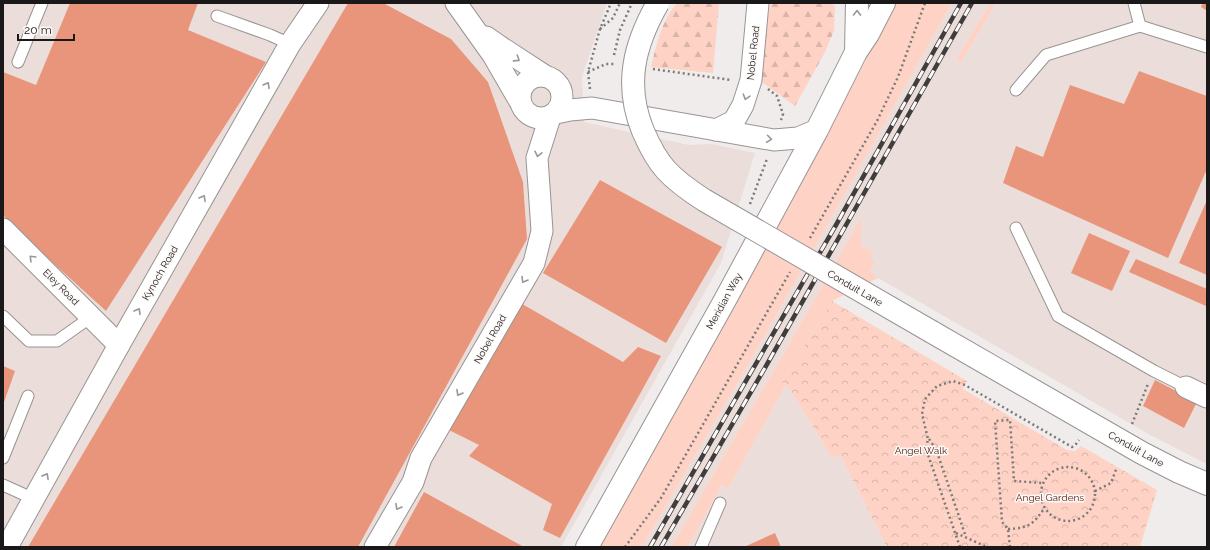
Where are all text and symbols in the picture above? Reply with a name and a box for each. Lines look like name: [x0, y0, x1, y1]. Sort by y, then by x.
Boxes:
one-way arrow: [853, 10, 861, 16]
scale bar: [18, 16, 74, 42]
text: 20 m: [24, 23, 52, 37]
street label: Nobel Road: [745, 25, 761, 81]
one-way arrow: [513, 54, 520, 61]
one-way arrow: [262, 82, 269, 89]
one-way arrow: [742, 93, 750, 100]
one-way arrow: [766, 134, 772, 143]
one-way arrow: [535, 151, 543, 157]
one-way arrow: [198, 195, 205, 202]
street label: Kynoch Road: [140, 244, 180, 302]
one-way arrow: [29, 255, 37, 263]
street label: Eley Road: [41, 267, 81, 307]
street label: Conduit Lane: [825, 268, 885, 308]
street label: Meridian Way: [704, 270, 744, 331]
one-way arrow: [521, 276, 528, 283]
one-way arrow: [134, 308, 141, 315]
street label: Nobel Road: [472, 313, 508, 365]
one-way arrow: [456, 388, 463, 396]
street label: Conduit Lane: [1106, 429, 1166, 469]
park label: Angel Walk: [895, 445, 948, 456]
one-way arrow: [42, 473, 49, 480]
park label: Angel Gardens: [1016, 492, 1084, 503]
one-way arrow: [396, 503, 403, 510]

